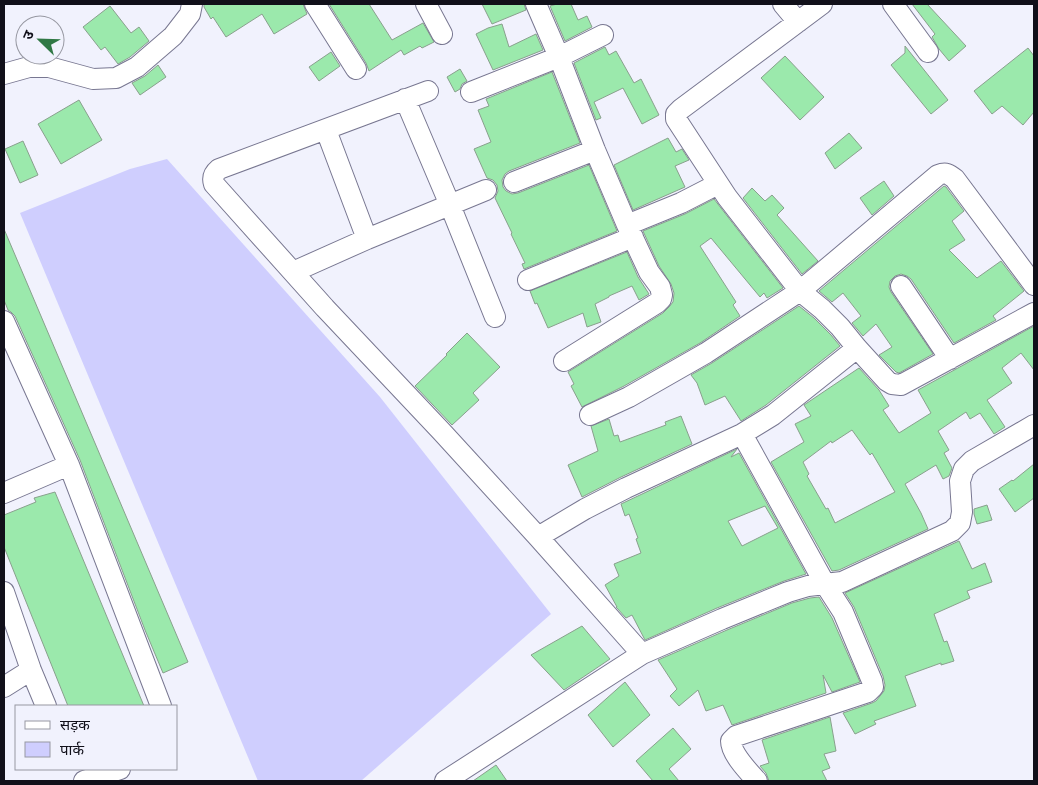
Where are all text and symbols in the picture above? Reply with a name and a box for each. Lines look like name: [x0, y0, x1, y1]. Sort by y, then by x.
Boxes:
north arrow: [15, 15, 65, 65]
text: उ: [19, 27, 38, 42]
legend: [15, 705, 178, 770]
text: सड़क: [60, 716, 90, 734]
text: पार्क: [60, 741, 84, 759]

